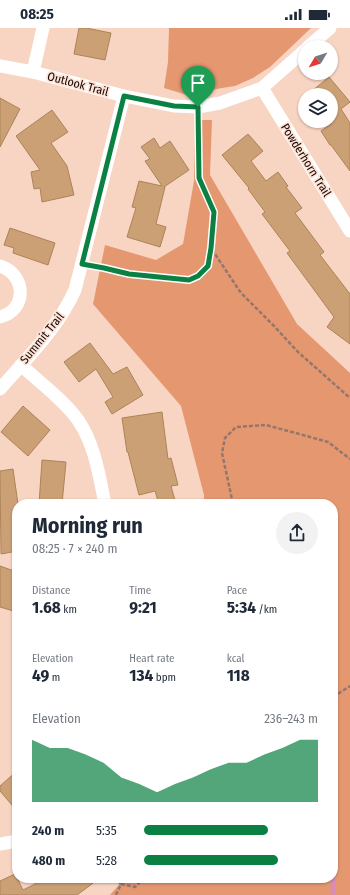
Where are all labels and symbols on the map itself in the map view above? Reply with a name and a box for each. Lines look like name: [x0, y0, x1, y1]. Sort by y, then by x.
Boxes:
north arrow: [298, 40, 338, 80]
pin: [181, 66, 215, 107]
street label: Outlook Trail: [46, 69, 110, 99]
street label: Powderhorn Trail: [278, 121, 334, 199]
street label: Summit Trail: [17, 310, 67, 366]

